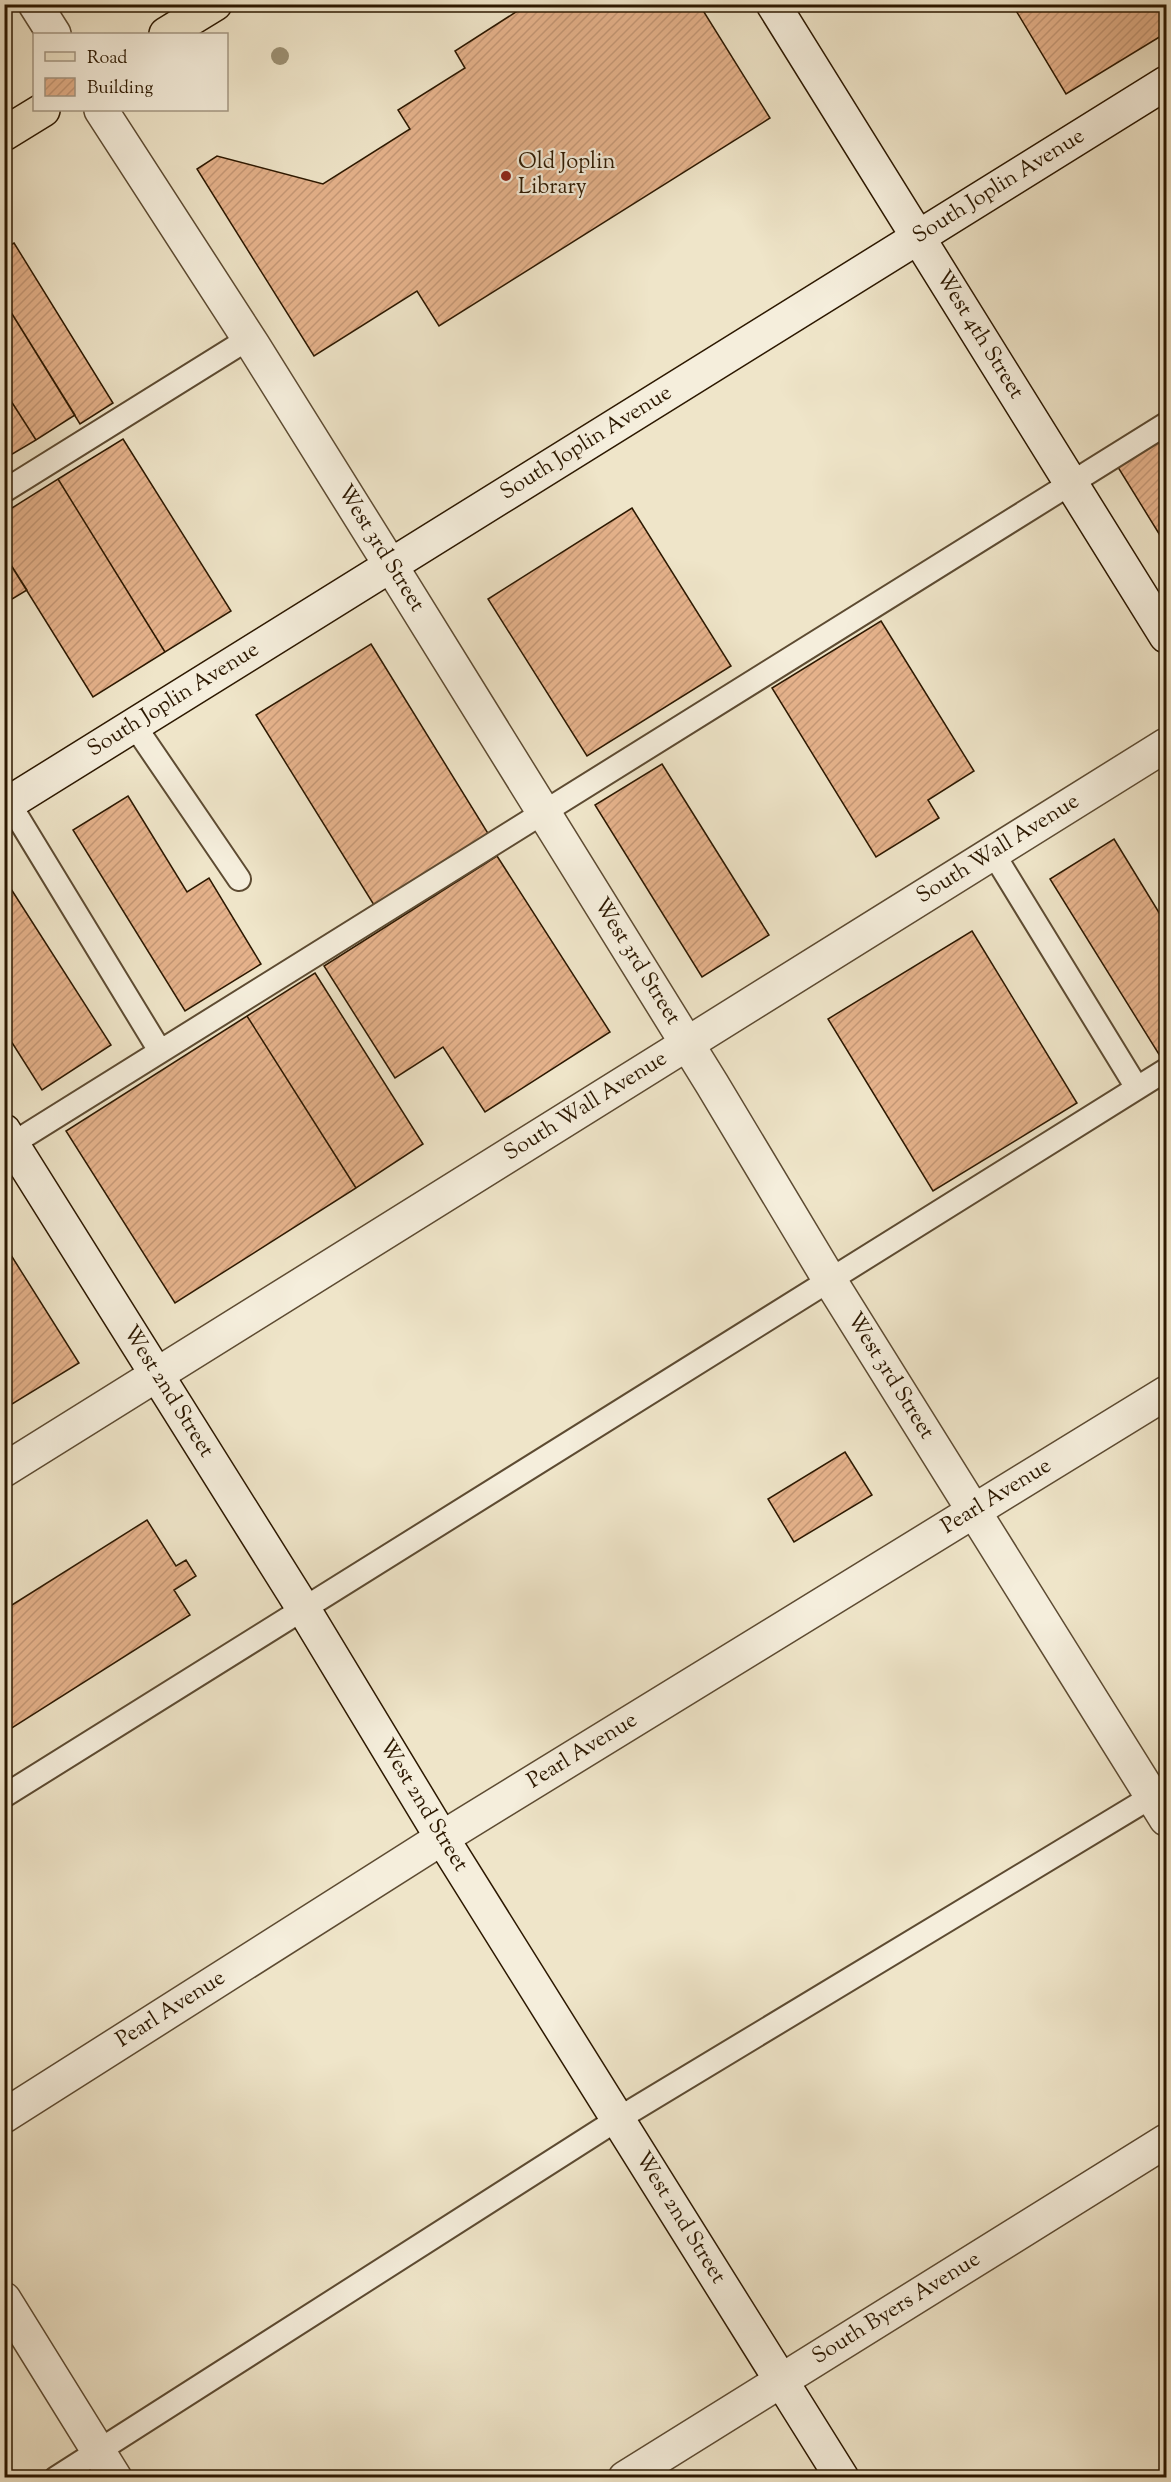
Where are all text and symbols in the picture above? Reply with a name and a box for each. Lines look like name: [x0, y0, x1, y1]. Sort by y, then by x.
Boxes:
legend: [33, 33, 228, 111]
text: Road: [87, 46, 127, 72]
text: Building: [87, 76, 153, 102]
street label: South Joplin Avenue: [907, 121, 1091, 252]
place label: Old Joplin Library: [518, 147, 615, 204]
marker: Old Joplin Library: [499, 169, 513, 183]
street label: West 4th Street: [927, 265, 1031, 406]
street label: South Joplin Avenue: [494, 378, 679, 509]
street label: West 3rd Street: [328, 479, 432, 619]
street label: South Joplin Avenue: [82, 635, 266, 766]
street label: South Wall Avenue: [911, 787, 1086, 913]
street label: West 3rd Street: [585, 892, 688, 1032]
street label: South Wall Avenue: [498, 1044, 674, 1170]
street label: West 3rd Street: [838, 1307, 942, 1446]
street label: West 2nd Street: [114, 1320, 221, 1465]
street label: Pearl Avenue: [936, 1451, 1058, 1543]
street label: Pearl Avenue: [522, 1705, 644, 1798]
street label: West 2nd Street: [370, 1733, 476, 1879]
street label: Pearl Avenue: [110, 1963, 232, 2057]
street label: West 2nd Street: [626, 2146, 733, 2291]
street label: South Byers Avenue: [806, 2244, 987, 2373]

